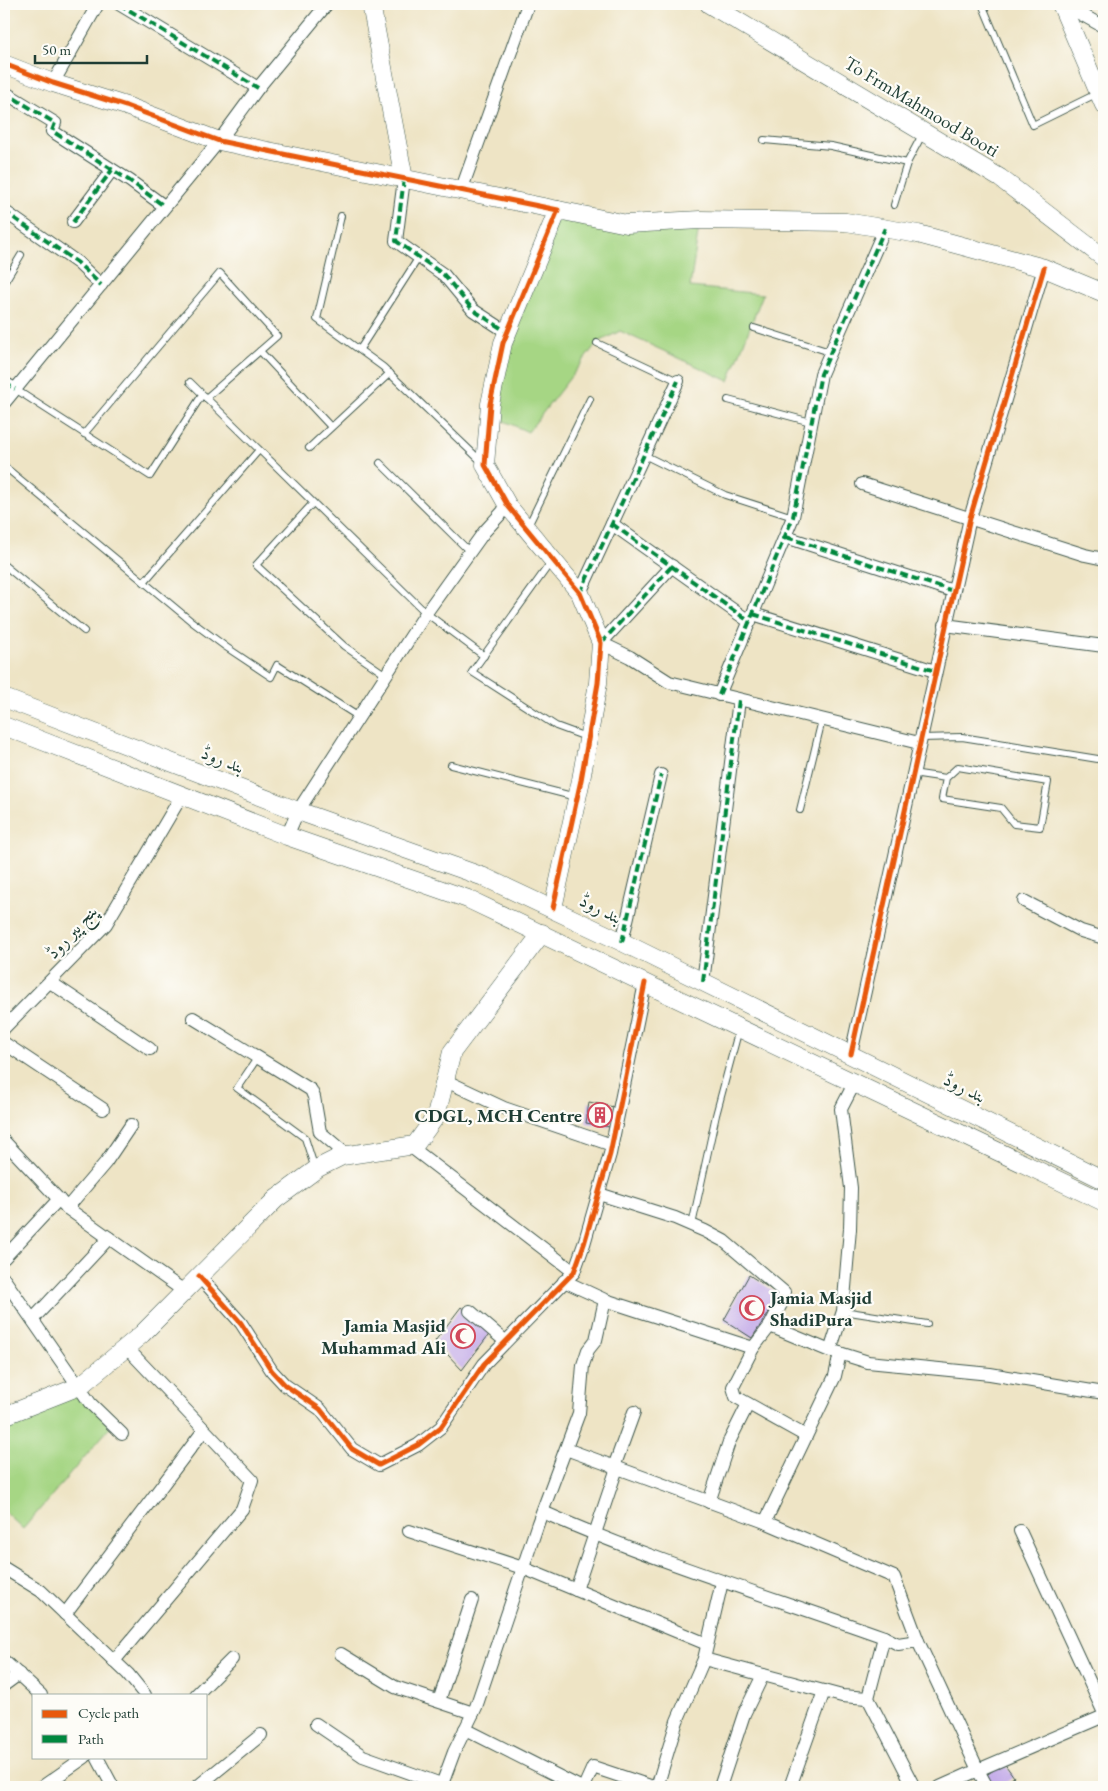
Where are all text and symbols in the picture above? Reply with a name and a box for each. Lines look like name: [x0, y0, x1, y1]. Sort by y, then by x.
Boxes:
scale bar: [35, 32, 148, 64]
text: 50 m: [42, 40, 71, 59]
street label: To FrmMahmood Booti: [840, 50, 1004, 163]
street label: بند روڈ: [198, 740, 248, 779]
street label: بند روڈ: [575, 887, 626, 929]
street label: پنج پیر روڈ: [40, 898, 107, 968]
street label: بند روڈ: [939, 1066, 990, 1108]
building icon: CDGL, MCH Centre: [587, 1102, 613, 1128]
place label: CDGL, MCH Centre: [414, 1103, 582, 1128]
place label: Jamia Masjid ShadiPura: [768, 1285, 873, 1332]
mosque icon: Jamia Masjid ShadiPura: [739, 1295, 765, 1321]
place label: Jamia Masjid Muhammad Ali: [321, 1313, 446, 1360]
mosque icon: Jamia Masjid Muhammad Ali: [450, 1323, 476, 1349]
legend: [32, 1694, 208, 1758]
text: Cycle path: [78, 1703, 140, 1722]
text: Path: [78, 1729, 104, 1748]

